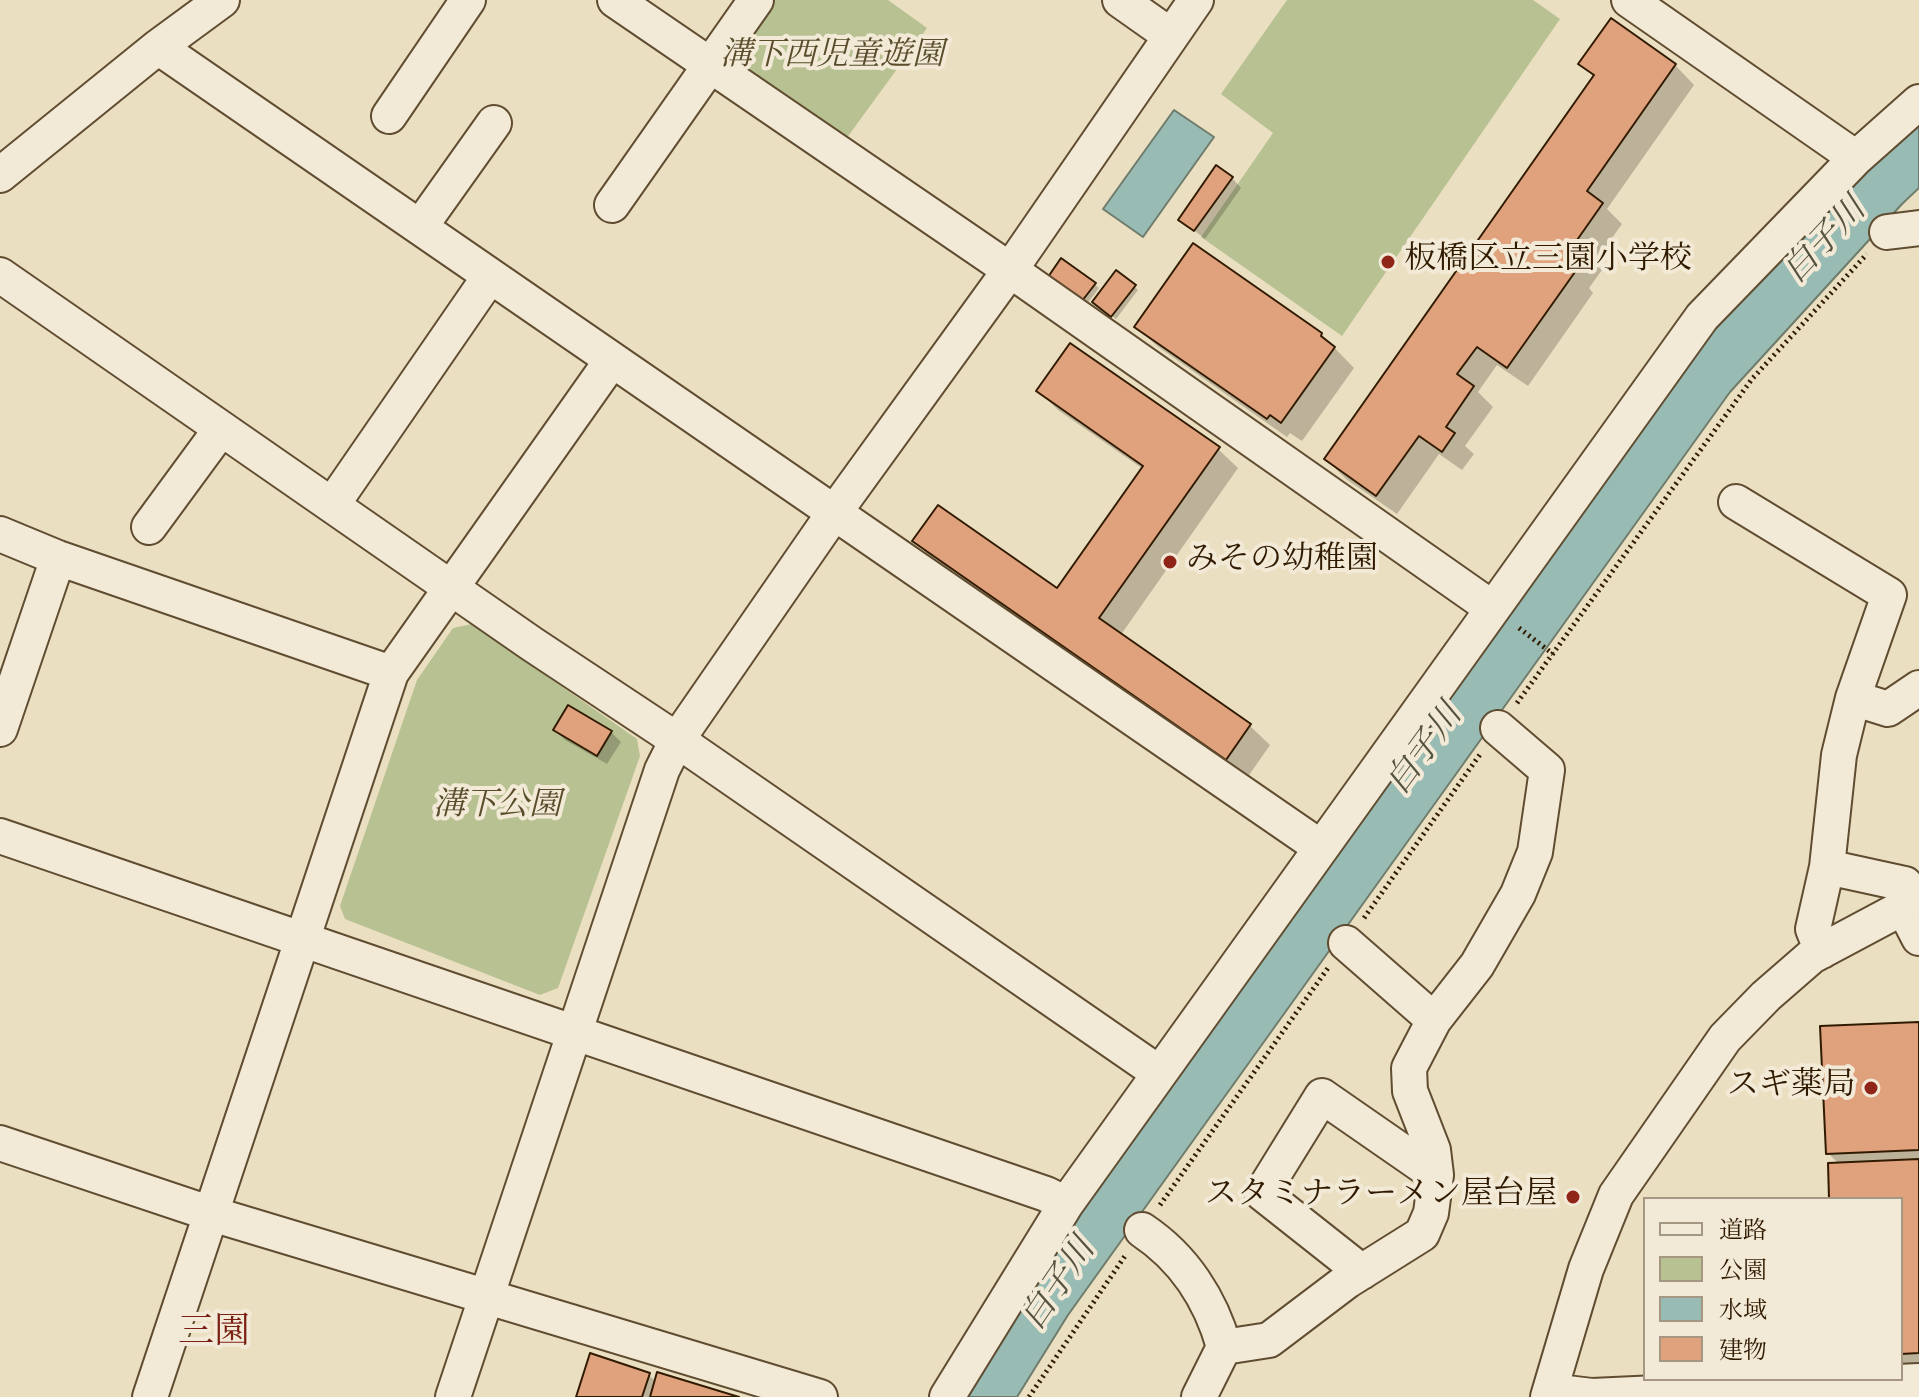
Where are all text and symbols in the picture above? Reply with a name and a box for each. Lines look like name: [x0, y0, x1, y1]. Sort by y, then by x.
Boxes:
park label: 溝下西児童遊園: [720, 39, 944, 77]
water label: 白子川: [1777, 192, 1877, 294]
place label: 板橋区立三園小学校: [1404, 243, 1692, 281]
marker: 板橋区立三園小学校: [1379, 253, 1397, 271]
place label: みその幼稚園: [1186, 543, 1378, 581]
marker: みその幼稚園: [1161, 553, 1179, 571]
water label: 白子川: [1381, 698, 1473, 804]
park label: 溝下公園: [433, 789, 561, 827]
place label: スギ薬局: [1727, 1069, 1855, 1107]
marker: スギ薬局: [1862, 1079, 1880, 1097]
place label: スタミナラーメン屋台屋: [1205, 1178, 1557, 1216]
marker: スタミナラーメン屋台屋: [1564, 1188, 1582, 1206]
legend: [1643, 1197, 1903, 1381]
text: 道路: [1719, 1215, 1767, 1249]
water label: 白子川: [1016, 1232, 1106, 1340]
text: 公園: [1719, 1255, 1767, 1289]
text: 水域: [1719, 1295, 1767, 1329]
district label: 三園: [178, 1313, 250, 1357]
text: 建物: [1719, 1335, 1767, 1369]

